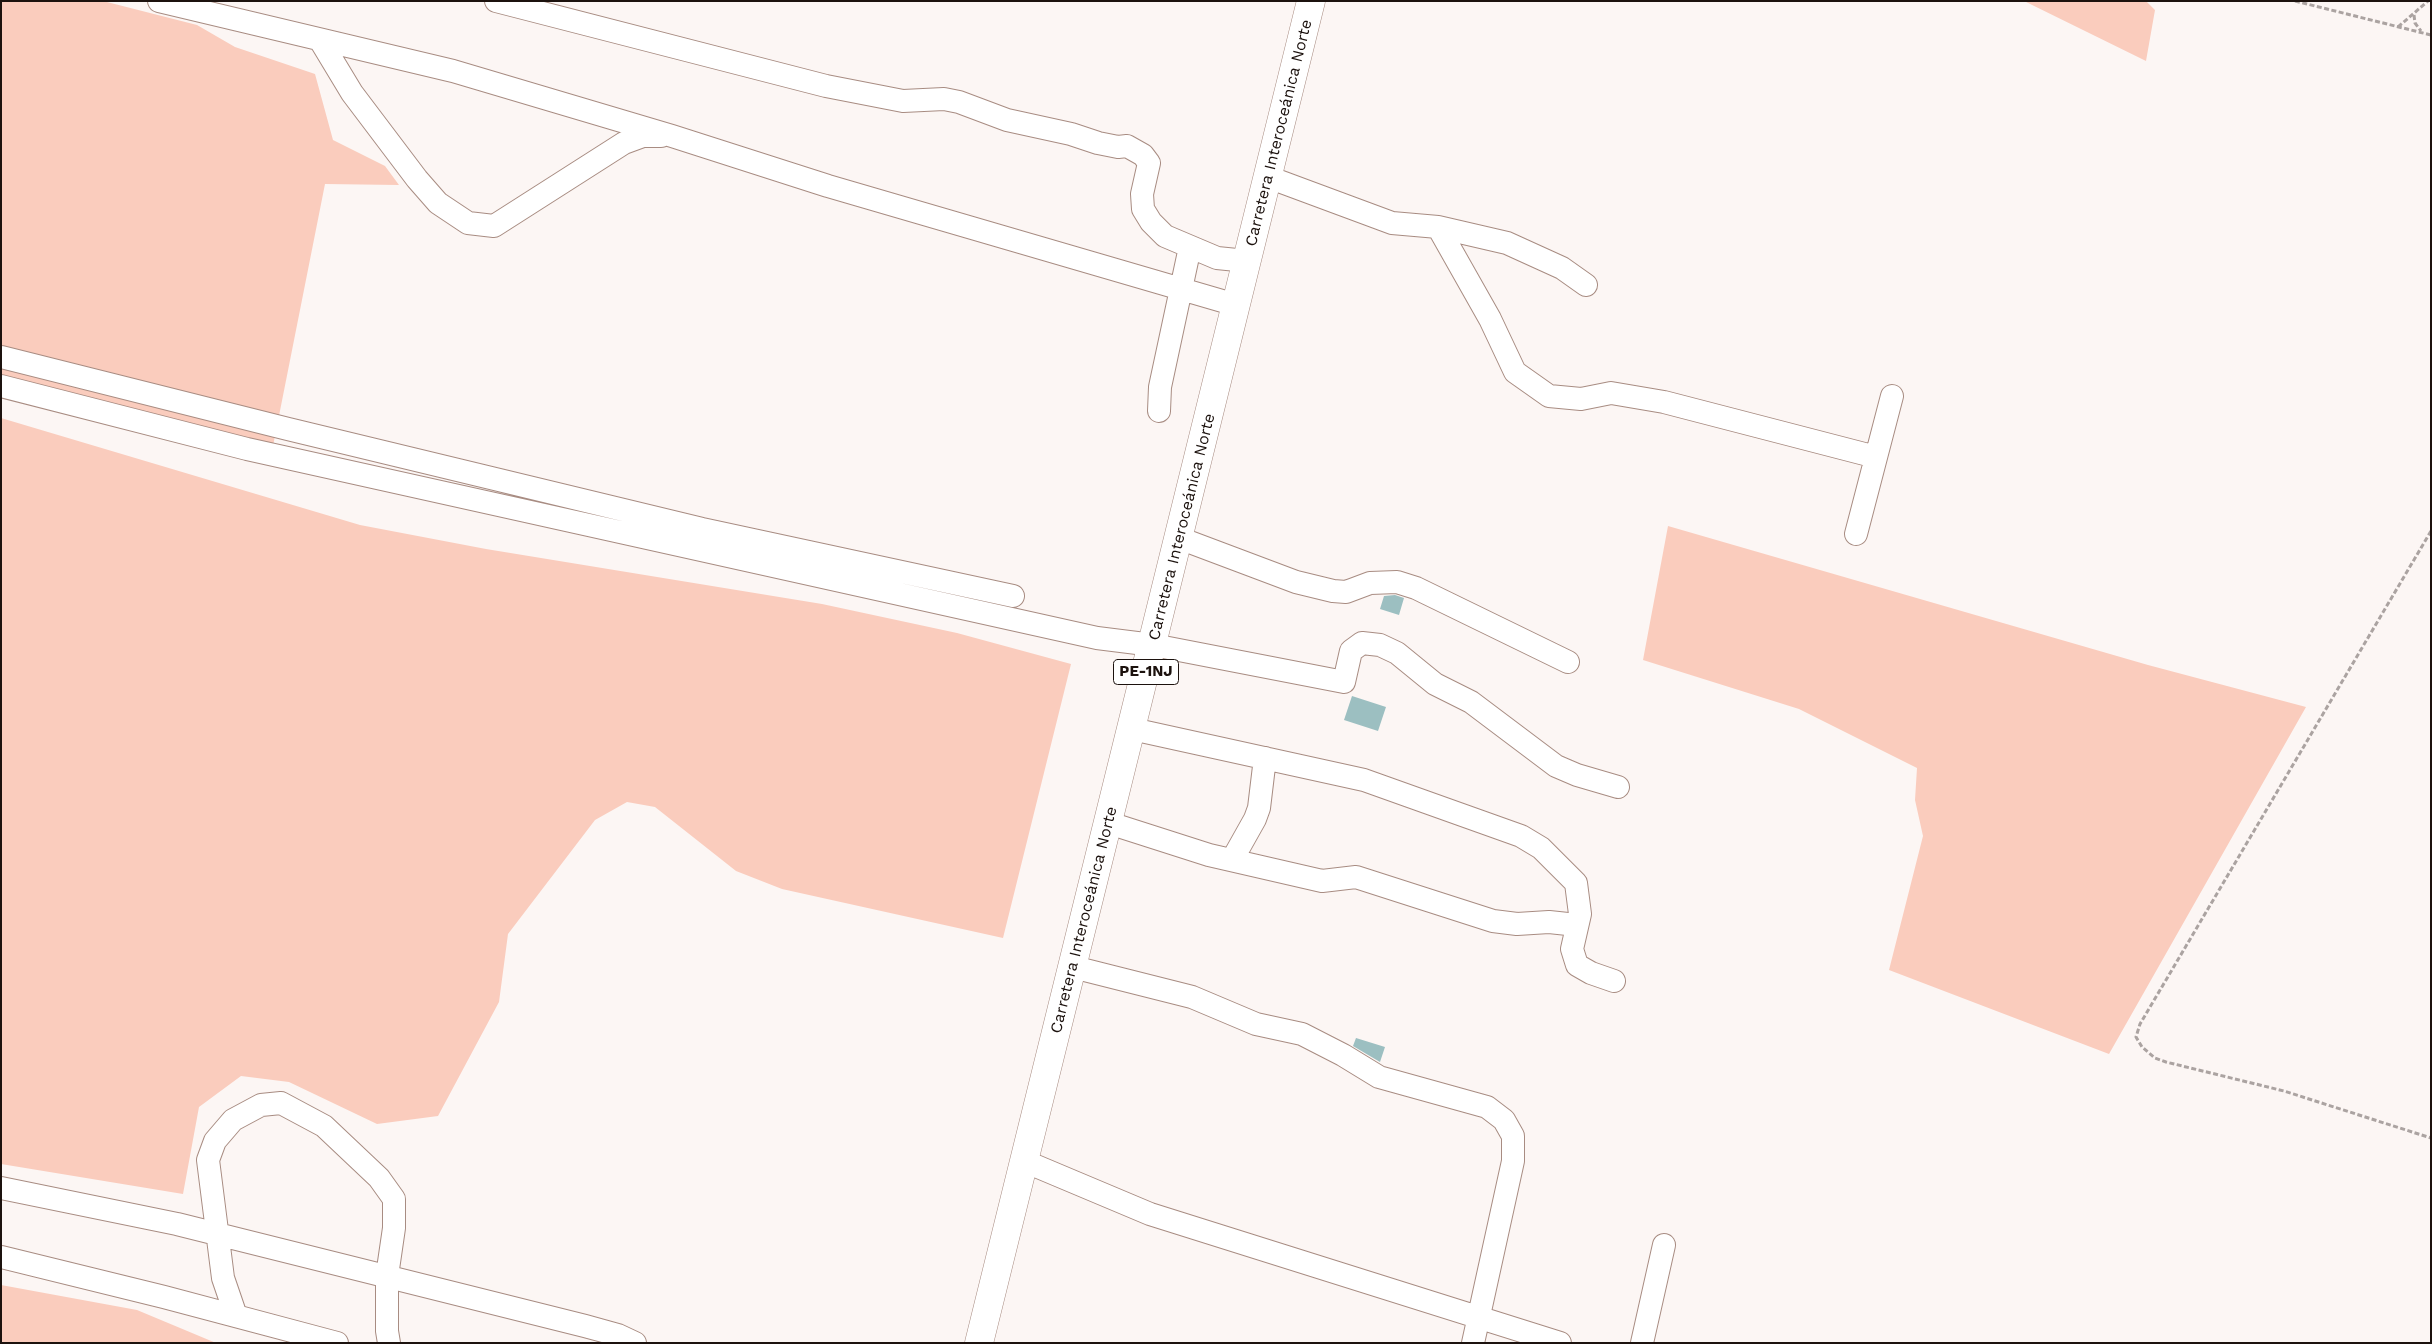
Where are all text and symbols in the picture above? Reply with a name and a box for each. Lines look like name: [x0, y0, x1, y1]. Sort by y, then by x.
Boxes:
street label: Carretera Interoceánica Norte: [1242, 18, 1316, 248]
street label: Carretera Interoceánica Norte: [1145, 412, 1219, 642]
road number: PE-1NJ: [1114, 660, 1178, 684]
street label: Carretera Interoceánica Norte: [1047, 805, 1121, 1035]

